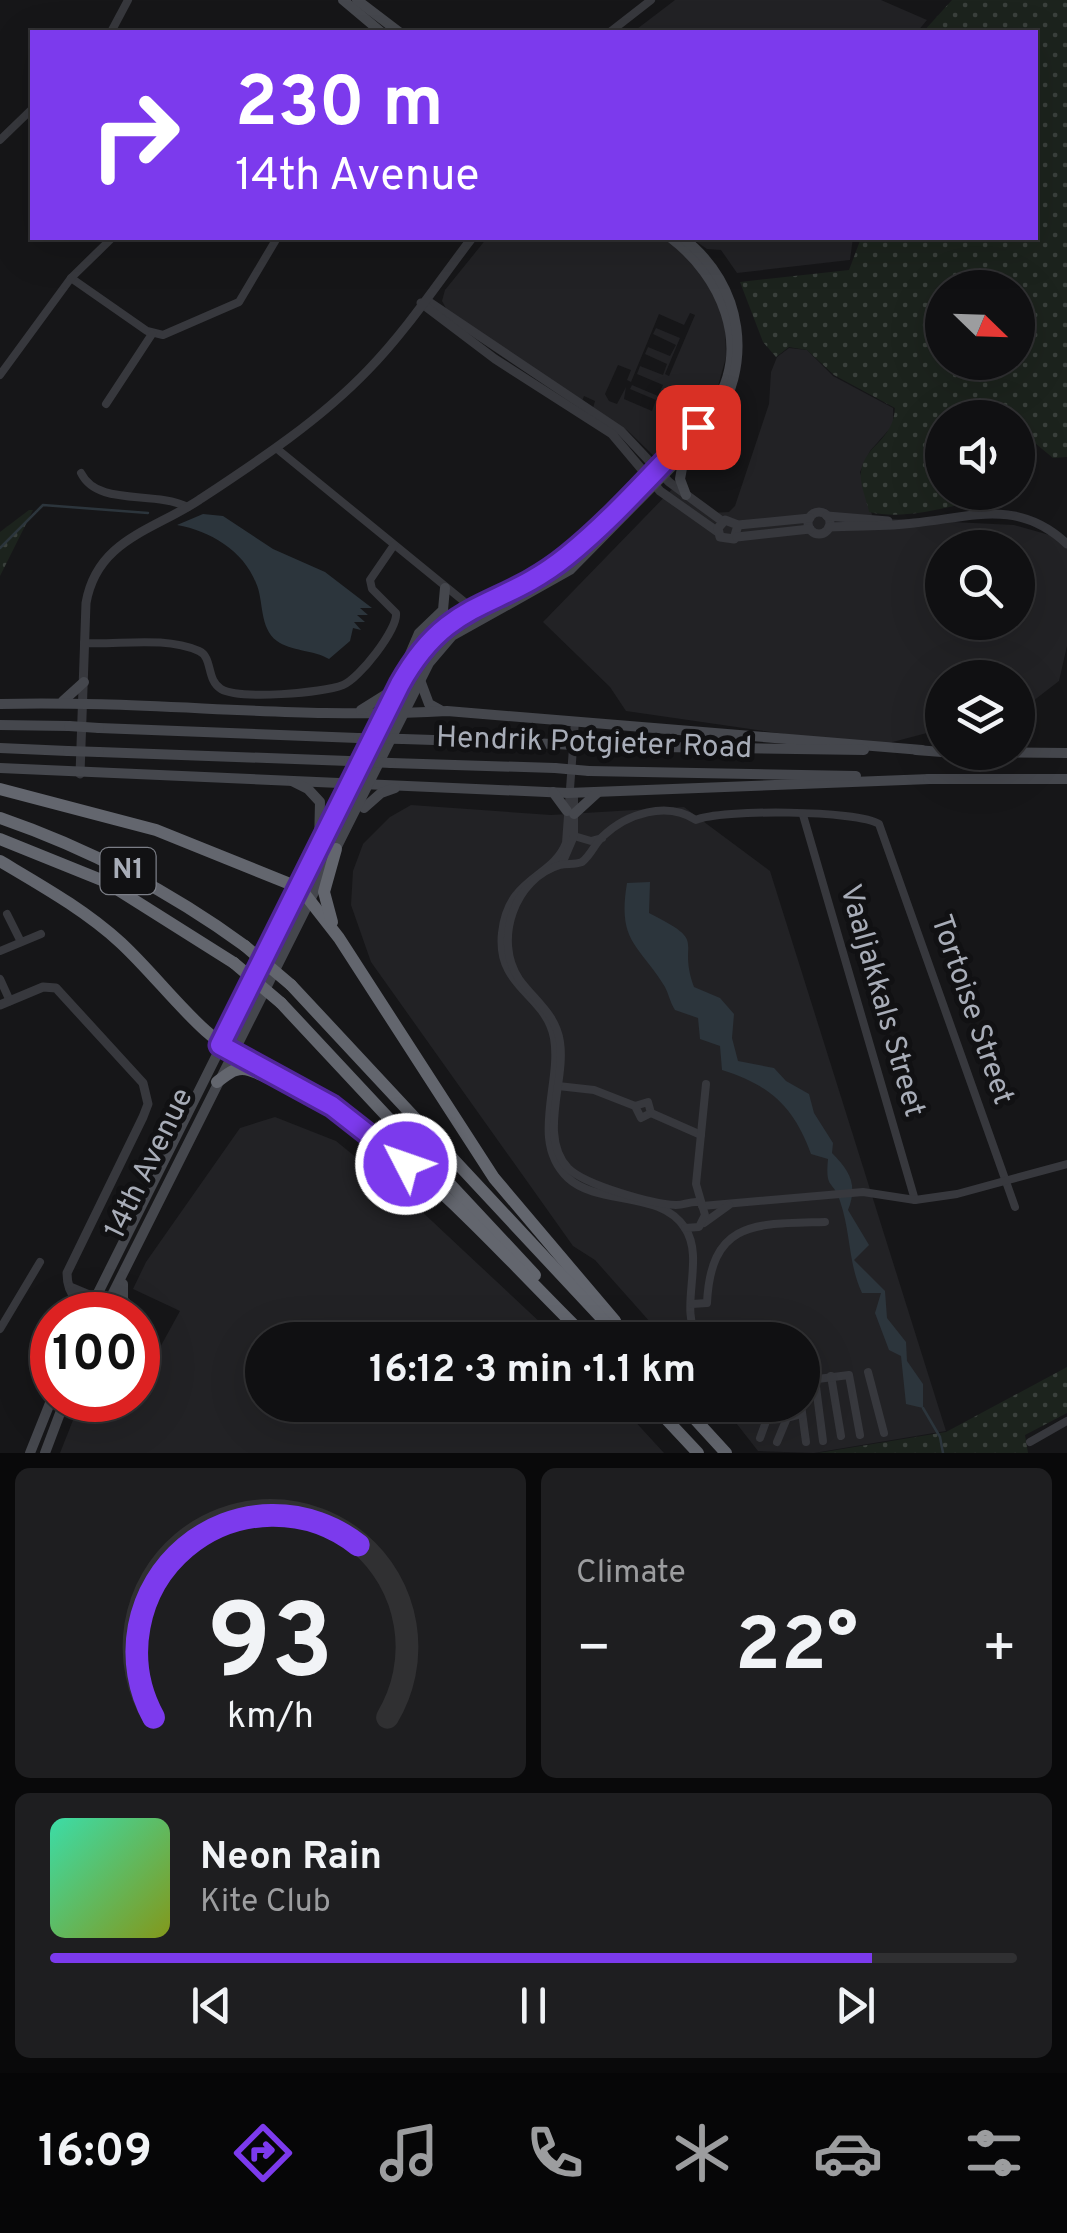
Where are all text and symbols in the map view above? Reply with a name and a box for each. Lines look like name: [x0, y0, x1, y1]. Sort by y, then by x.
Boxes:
text: 230 m: [235, 62, 444, 151]
icon: right: [70, 70, 200, 200]
text: 14th Avenue: [235, 149, 480, 206]
north arrow: [925, 270, 1035, 380]
map controls: [925, 270, 1035, 770]
pin: [656, 385, 741, 470]
icon: arrive: [671, 400, 726, 455]
button: sound: [925, 400, 1035, 510]
button: search: [925, 530, 1035, 640]
button: layers: [925, 660, 1035, 770]
street label: Hendrik Potgieter Road: [435, 720, 753, 768]
road number: N1: [100, 848, 156, 894]
street label: Vaaljakkals Street: [830, 881, 932, 1121]
street label: Tortoise Street: [921, 910, 1021, 1110]
street label: 14th Avenue: [98, 1083, 202, 1245]
position arrow: [354, 1112, 458, 1216]
speed limit sign: 100: [30, 1292, 160, 1422]
text: 16:12 · 3 min · 1.1 km: [369, 1347, 696, 1396]
text: Climate: [576, 1554, 686, 1594]
text: 93: [207, 1583, 334, 1715]
text: 22°: [735, 1602, 858, 1697]
text: −: [576, 1616, 611, 1686]
text: +: [982, 1616, 1017, 1686]
text: km/h: [227, 1695, 314, 1741]
text: Neon Rain: [200, 1834, 382, 1883]
text: Kite Club: [200, 1883, 331, 1923]
icon: previous: [184, 1978, 239, 2033]
icon: pause: [506, 1978, 561, 2033]
icon: next: [828, 1978, 883, 2033]
icon: directions: [228, 2118, 298, 2188]
icon: music: [374, 2118, 444, 2188]
icon: phone: [520, 2118, 590, 2188]
icon: climate: [667, 2118, 737, 2188]
icon: car: [813, 2118, 883, 2188]
icon: filters: [959, 2118, 1029, 2188]
text: 16:09: [38, 2125, 152, 2182]

